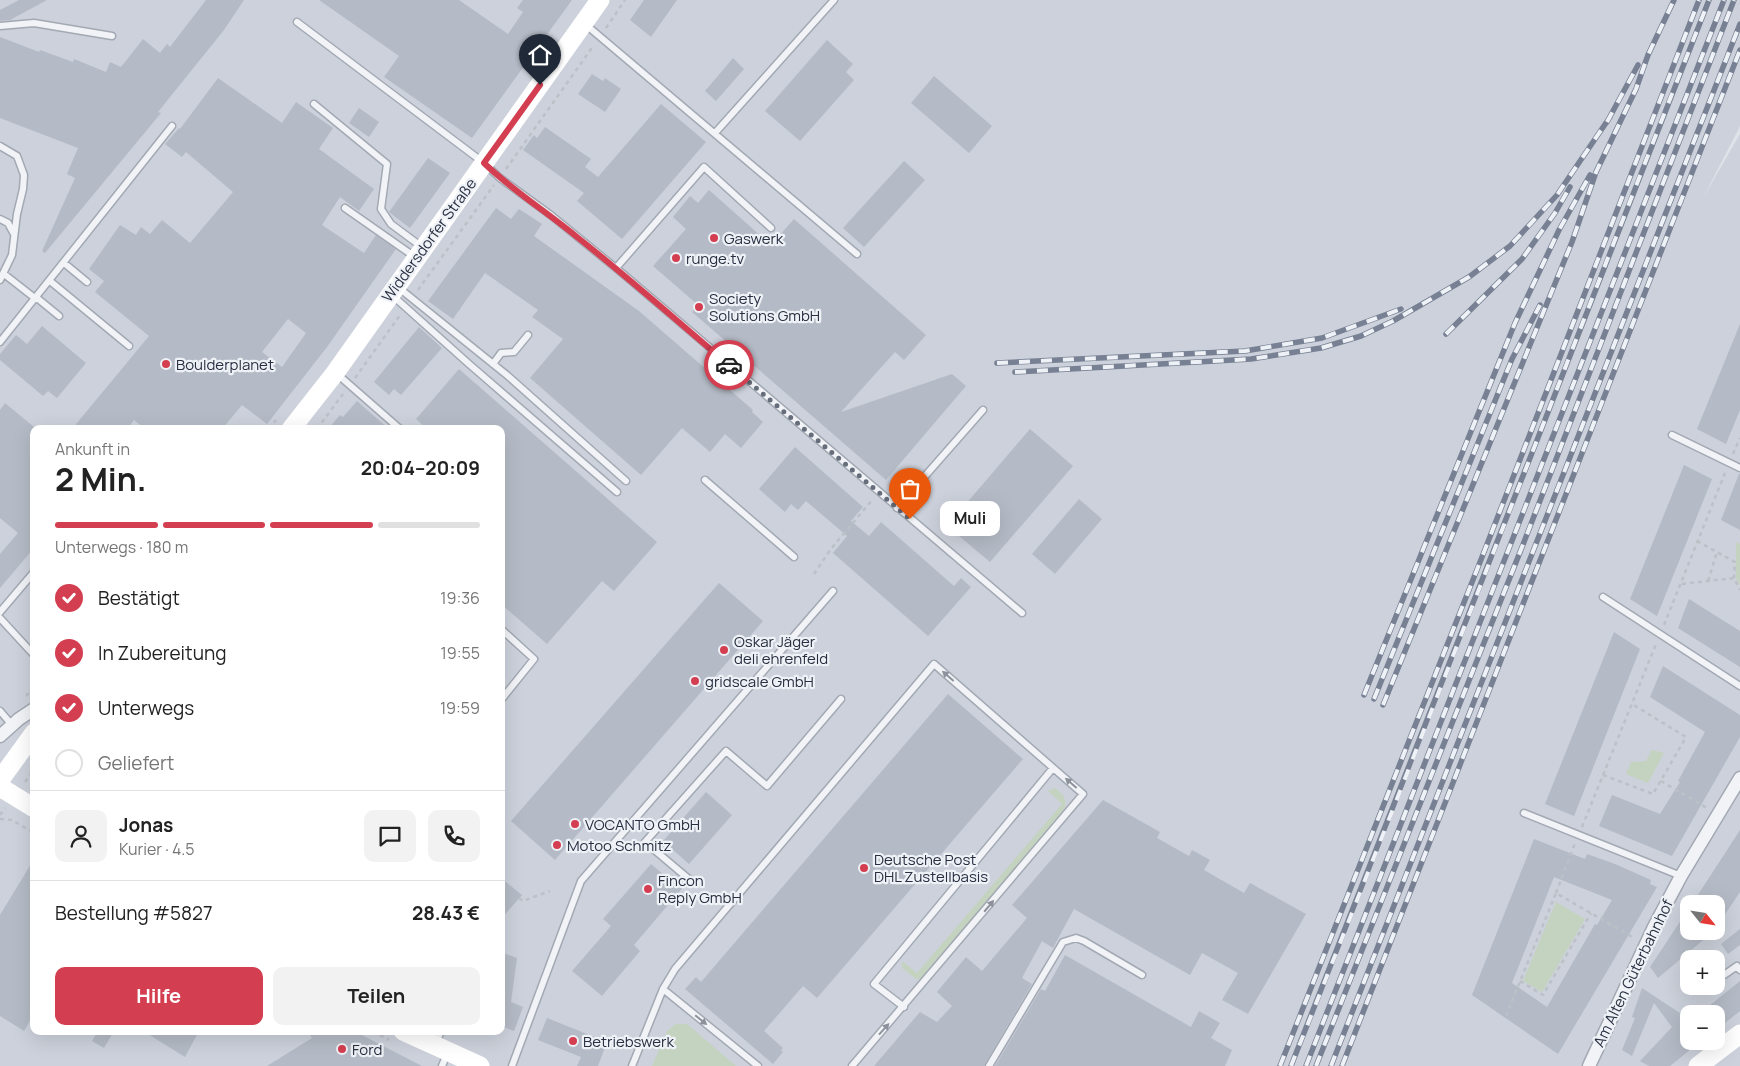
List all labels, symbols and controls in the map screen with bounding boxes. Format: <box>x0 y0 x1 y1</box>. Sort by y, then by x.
pin <box>519 34 561 85</box>
icon: home <box>526 41 554 69</box>
street label: Widdersdorfer Straße <box>377 174 481 306</box>
place label: Gaswerk <box>724 228 784 249</box>
marker: Gaswerk <box>708 232 720 244</box>
place label: runge.tv <box>686 248 744 269</box>
marker: runge.tv <box>670 252 682 264</box>
place label: Society Solutions GmbH <box>709 288 820 326</box>
marker: Society Solutions GmbH <box>693 301 705 313</box>
courier <box>704 340 754 390</box>
icon: car <box>715 351 743 379</box>
place label: Boulderplanet <box>176 354 274 375</box>
marker: Boulderplanet <box>160 358 172 370</box>
text: Ankunft in <box>55 438 130 460</box>
text: 20:04–20:09 <box>361 455 480 481</box>
text: 2 Min. <box>55 457 147 501</box>
pin <box>889 468 931 519</box>
icon: bag <box>896 475 924 503</box>
callout: Muli <box>940 502 1000 536</box>
text: Muli <box>954 507 986 529</box>
text: Unterwegs · 180 m <box>55 536 188 558</box>
icon: check <box>55 584 83 612</box>
text: Bestätigt <box>98 585 180 611</box>
text: 19:36 <box>440 587 480 609</box>
place label: Oskar Jäger deli ehrenfeld <box>734 631 828 669</box>
icon: check <box>55 639 83 667</box>
text: In Zubereitung <box>98 640 226 666</box>
text: 19:55 <box>441 642 480 664</box>
marker: Oskar Jäger deli ehrenfeld <box>718 644 730 656</box>
place label: gridscale GmbH <box>705 671 814 692</box>
one-way arrow <box>942 671 955 682</box>
marker: gridscale GmbH <box>689 675 701 687</box>
icon: check <box>55 694 83 722</box>
text: Unterwegs <box>98 695 194 721</box>
text: 19:59 <box>440 697 480 719</box>
text: Geliefert <box>98 750 174 776</box>
one-way arrow <box>1064 778 1077 789</box>
button: person <box>55 810 107 862</box>
button: chat <box>364 810 416 862</box>
button: phone <box>428 810 480 862</box>
text: Jonas <box>119 812 173 838</box>
place label: VOCANTO GmbH <box>585 814 700 835</box>
marker: VOCANTO GmbH <box>569 818 581 830</box>
place label: Motoo Schmitz <box>567 835 672 856</box>
text: Kurier · 4.5 <box>119 838 195 860</box>
marker: Motoo Schmitz <box>551 839 563 851</box>
place label: Deutsche Post DHL Zustellbasis <box>874 849 988 887</box>
marker: Deutsche Post DHL Zustellbasis <box>858 862 870 874</box>
place label: Fincon Reply GmbH <box>658 870 742 908</box>
marker: Fincon Reply GmbH <box>642 883 654 895</box>
street label: Am Alten Güterbahnhof <box>1588 895 1678 1050</box>
north arrow <box>1680 895 1725 940</box>
map controls <box>1680 895 1725 1050</box>
one-way arrow <box>984 899 995 912</box>
text: Bestellung #5827 <box>55 900 212 926</box>
text: 28.43 € <box>412 900 480 926</box>
button: + <box>1680 950 1725 995</box>
button: Hilfe <box>55 967 263 1025</box>
button: Teilen <box>273 967 480 1025</box>
button: − <box>1680 1005 1725 1050</box>
one-way arrow <box>694 1014 707 1025</box>
one-way arrow <box>878 1024 890 1036</box>
place label: Betriebswerk <box>583 1031 674 1052</box>
marker: Betriebswerk <box>567 1035 579 1047</box>
place label: Ford <box>352 1039 382 1060</box>
marker: Ford <box>336 1043 348 1055</box>

